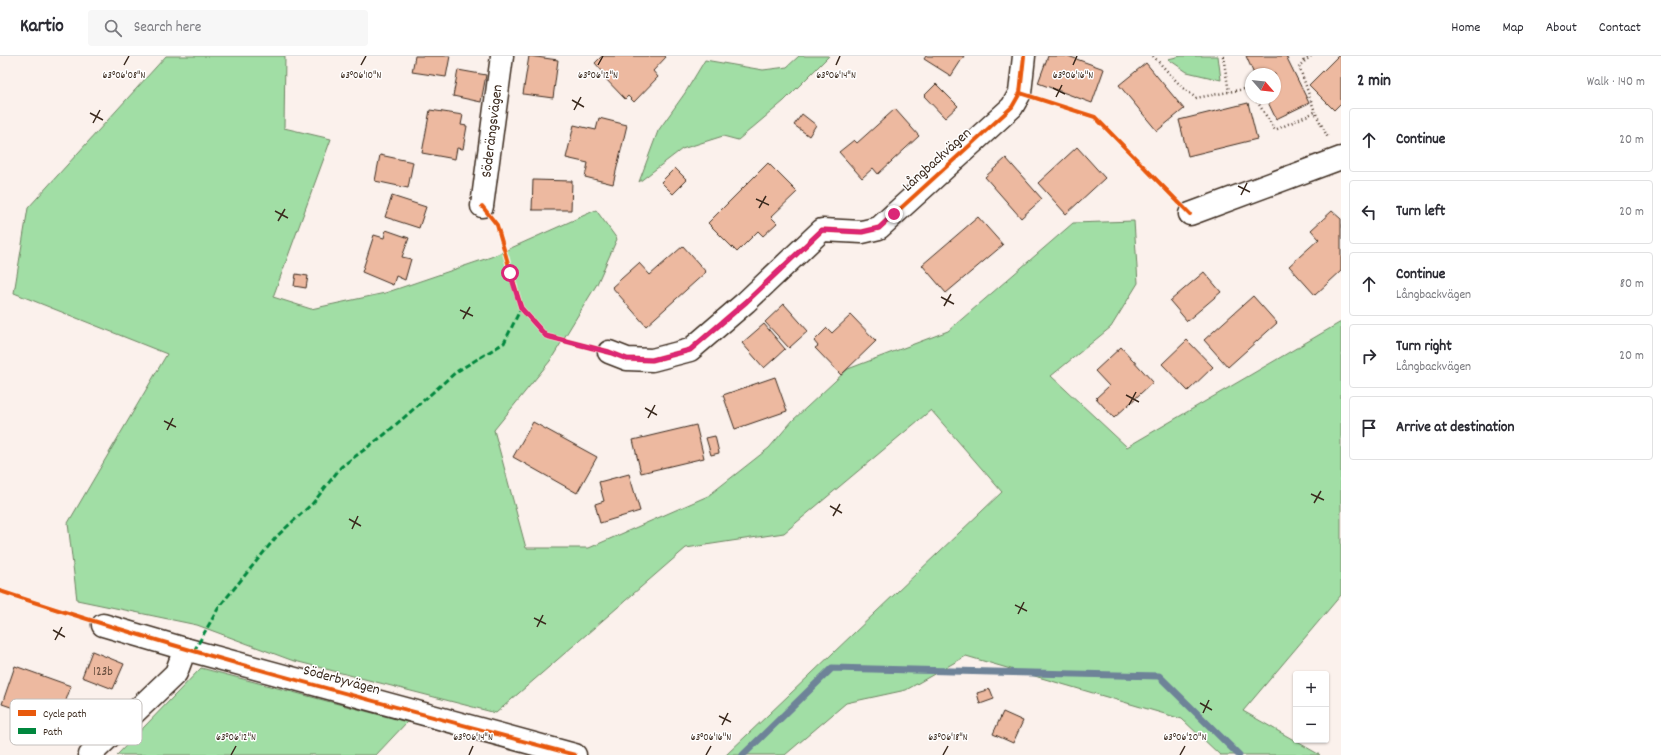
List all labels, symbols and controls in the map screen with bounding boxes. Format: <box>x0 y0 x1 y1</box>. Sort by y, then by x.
search box <box>88 10 368 46</box>
text: Kartio <box>20 14 64 41</box>
icon: search <box>102 17 124 39</box>
text: Search here <box>134 17 201 39</box>
text: Home <box>1451 18 1480 38</box>
text: Map <box>1502 18 1524 38</box>
text: About <box>1546 18 1577 38</box>
text: Contact <box>1599 18 1641 38</box>
north arrow <box>1245 68 1281 104</box>
text: 63°06'08"N <box>103 69 145 83</box>
text: 63°06'10"N <box>340 69 382 83</box>
text: 63°06'12"N <box>578 69 618 83</box>
text: 63°06'14"N <box>816 69 856 83</box>
text: 63°06'16"N <box>1053 69 1093 83</box>
text: 2 min <box>1357 70 1391 94</box>
text: Walk · 140 m <box>1587 73 1645 92</box>
street label: Söderängsvägen <box>476 83 510 179</box>
street label: Långbackvägen <box>898 123 977 198</box>
icon: ahead <box>1358 129 1380 151</box>
text: Continue <box>1396 129 1445 151</box>
text: 20 m <box>1619 131 1644 150</box>
icon: left <box>1358 201 1380 223</box>
text: Turn left <box>1396 201 1445 223</box>
text: 20 m <box>1619 203 1644 222</box>
route end <box>885 205 903 223</box>
route start <box>501 264 519 282</box>
text: Continue <box>1396 264 1445 286</box>
icon: ahead <box>1358 273 1380 295</box>
text: 80 m <box>1620 275 1644 294</box>
text: Långbackvägen <box>1396 286 1471 305</box>
text: Turn right <box>1396 336 1452 358</box>
icon: right <box>1358 345 1380 367</box>
text: 20 m <box>1619 347 1644 366</box>
text: Långbackvägen <box>1396 358 1471 377</box>
icon: arrive <box>1358 417 1380 439</box>
text: Arrive at destination <box>1396 417 1514 439</box>
street label: Söderbyvägen <box>301 660 383 702</box>
house number: 123b <box>93 663 113 682</box>
map controls <box>1293 671 1329 743</box>
button: + <box>1293 671 1329 707</box>
legend <box>10 699 142 745</box>
text: Cycle path <box>43 707 87 723</box>
button: − <box>1293 707 1329 743</box>
text: Path <box>43 725 62 741</box>
text: 63°06'12"N <box>216 731 256 745</box>
text: 63°06'14"N <box>453 731 493 745</box>
text: 63°06'16"N <box>691 731 731 745</box>
text: 63°06'18"N <box>928 731 968 745</box>
text: 63°06'20"N <box>1163 731 1207 745</box>

